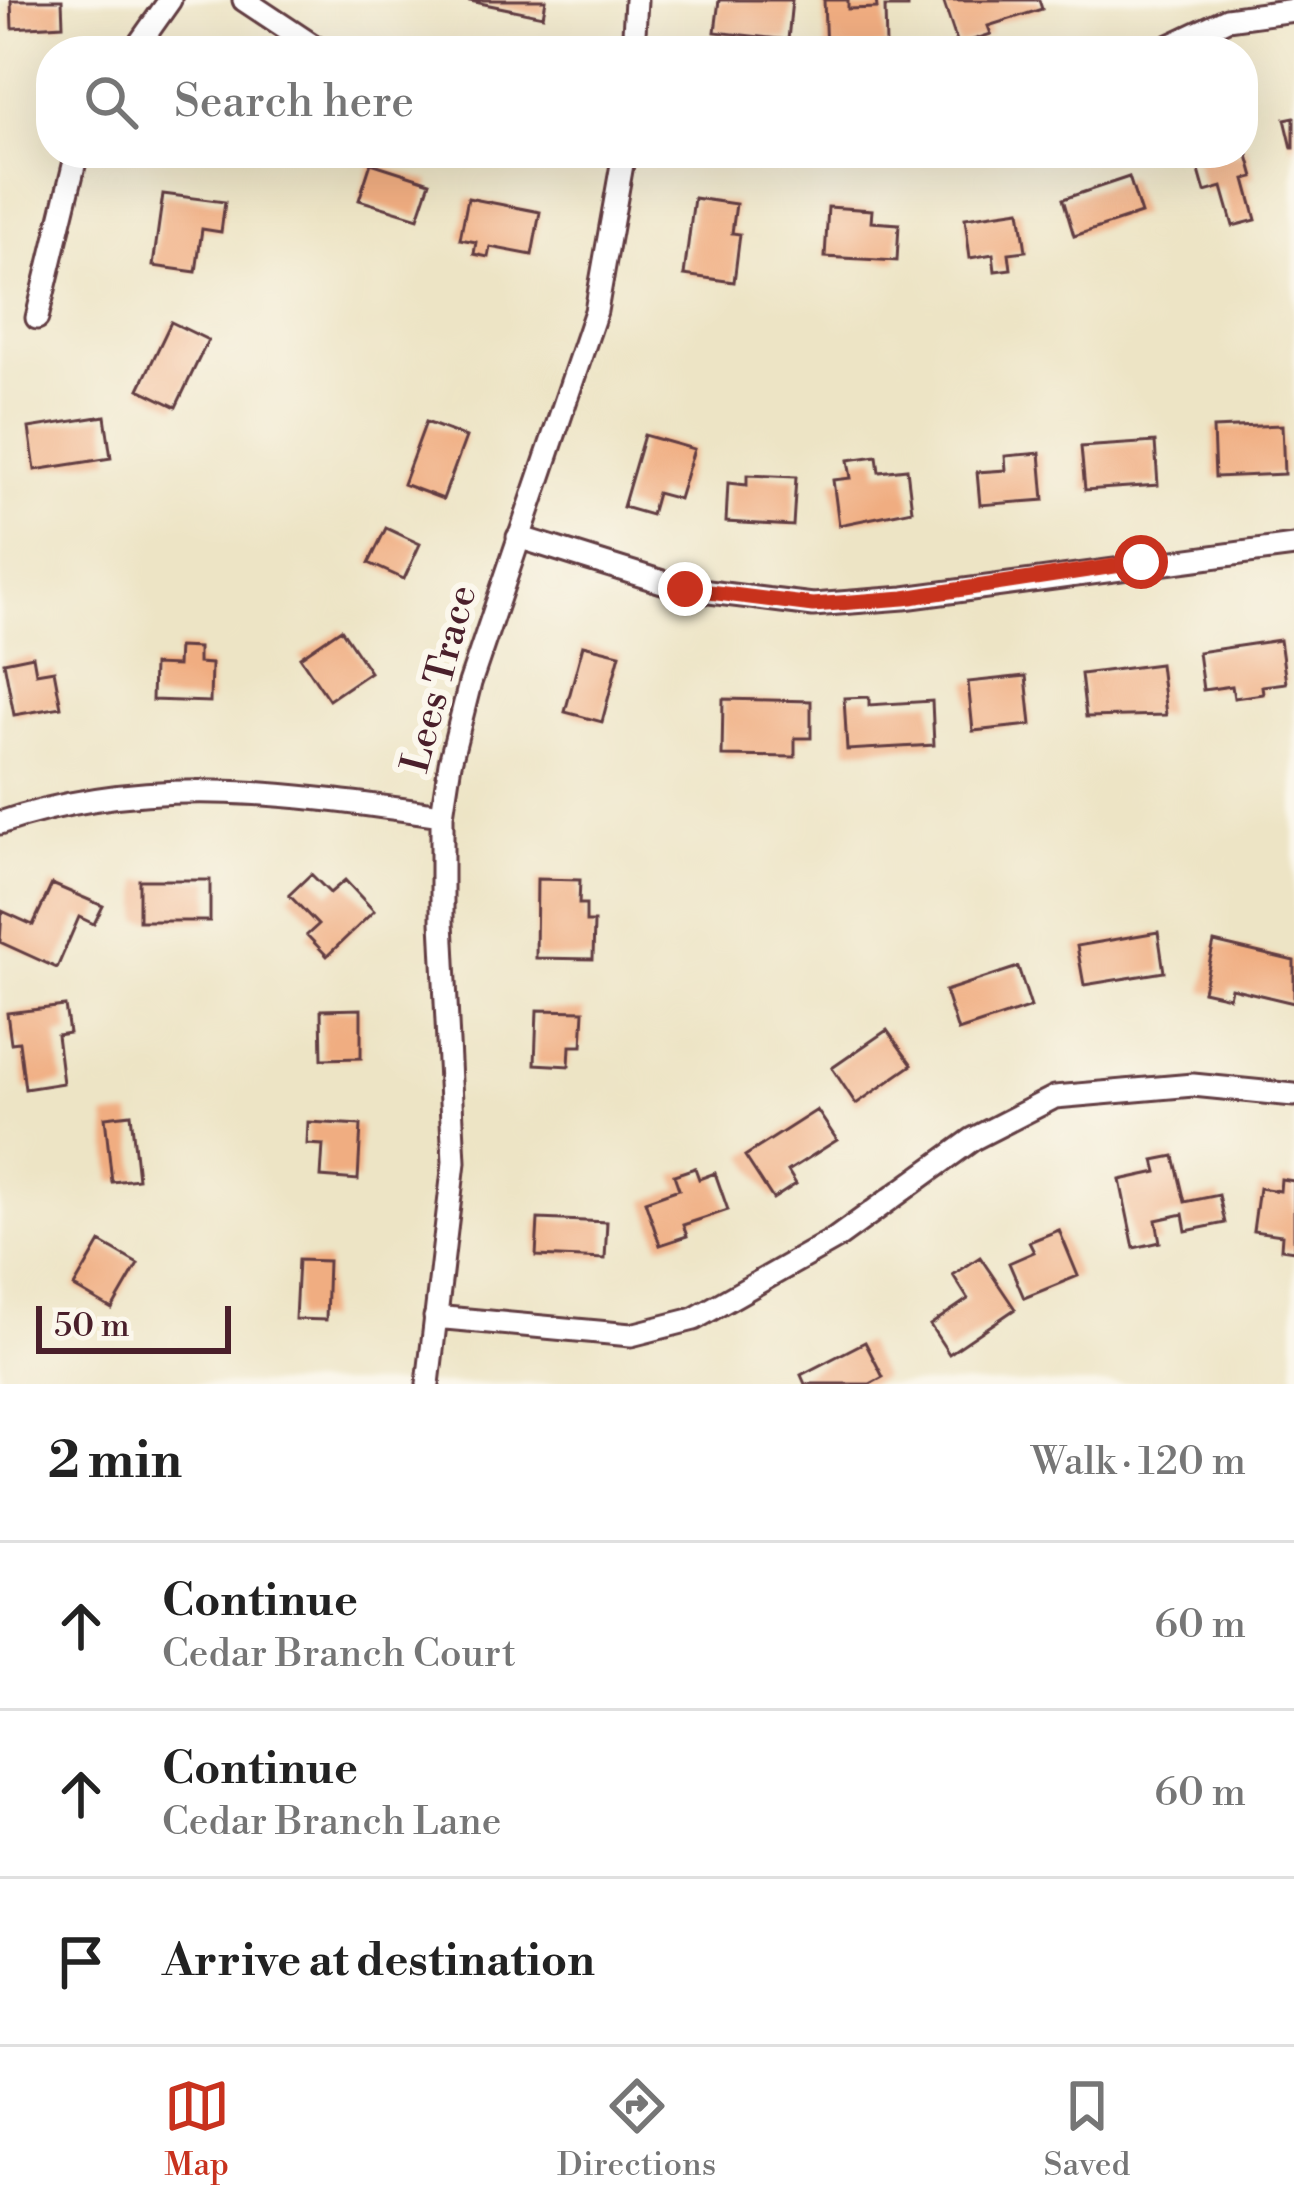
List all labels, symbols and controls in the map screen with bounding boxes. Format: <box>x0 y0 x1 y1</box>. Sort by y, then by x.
search box <box>36 36 1258 168</box>
icon: search <box>78 69 144 135</box>
text: Search here <box>174 74 414 131</box>
route start <box>1114 535 1168 589</box>
route end <box>658 562 712 616</box>
street label: Lees Trace <box>391 580 489 778</box>
scale bar <box>36 1300 231 1353</box>
text: 50 m <box>54 1306 130 1347</box>
text: 2 min <box>48 1430 182 1494</box>
text: Walk · 120 m <box>1031 1438 1246 1487</box>
text: Continue <box>162 1573 358 1630</box>
icon: ahead <box>48 1593 114 1659</box>
text: 60 m <box>1154 1601 1246 1650</box>
text: Cedar Branch Court <box>162 1630 516 1679</box>
text: Continue <box>162 1741 358 1798</box>
icon: ahead <box>48 1761 114 1827</box>
text: 60 m <box>1154 1769 1246 1818</box>
text: Cedar Branch Lane <box>162 1798 502 1847</box>
icon: arrive <box>48 1929 114 1995</box>
text: Arrive at destination <box>162 1933 595 1990</box>
tab: Map <box>164 2073 230 2186</box>
tab: Directions <box>557 2073 716 2186</box>
tab: Saved <box>1044 2073 1130 2186</box>

